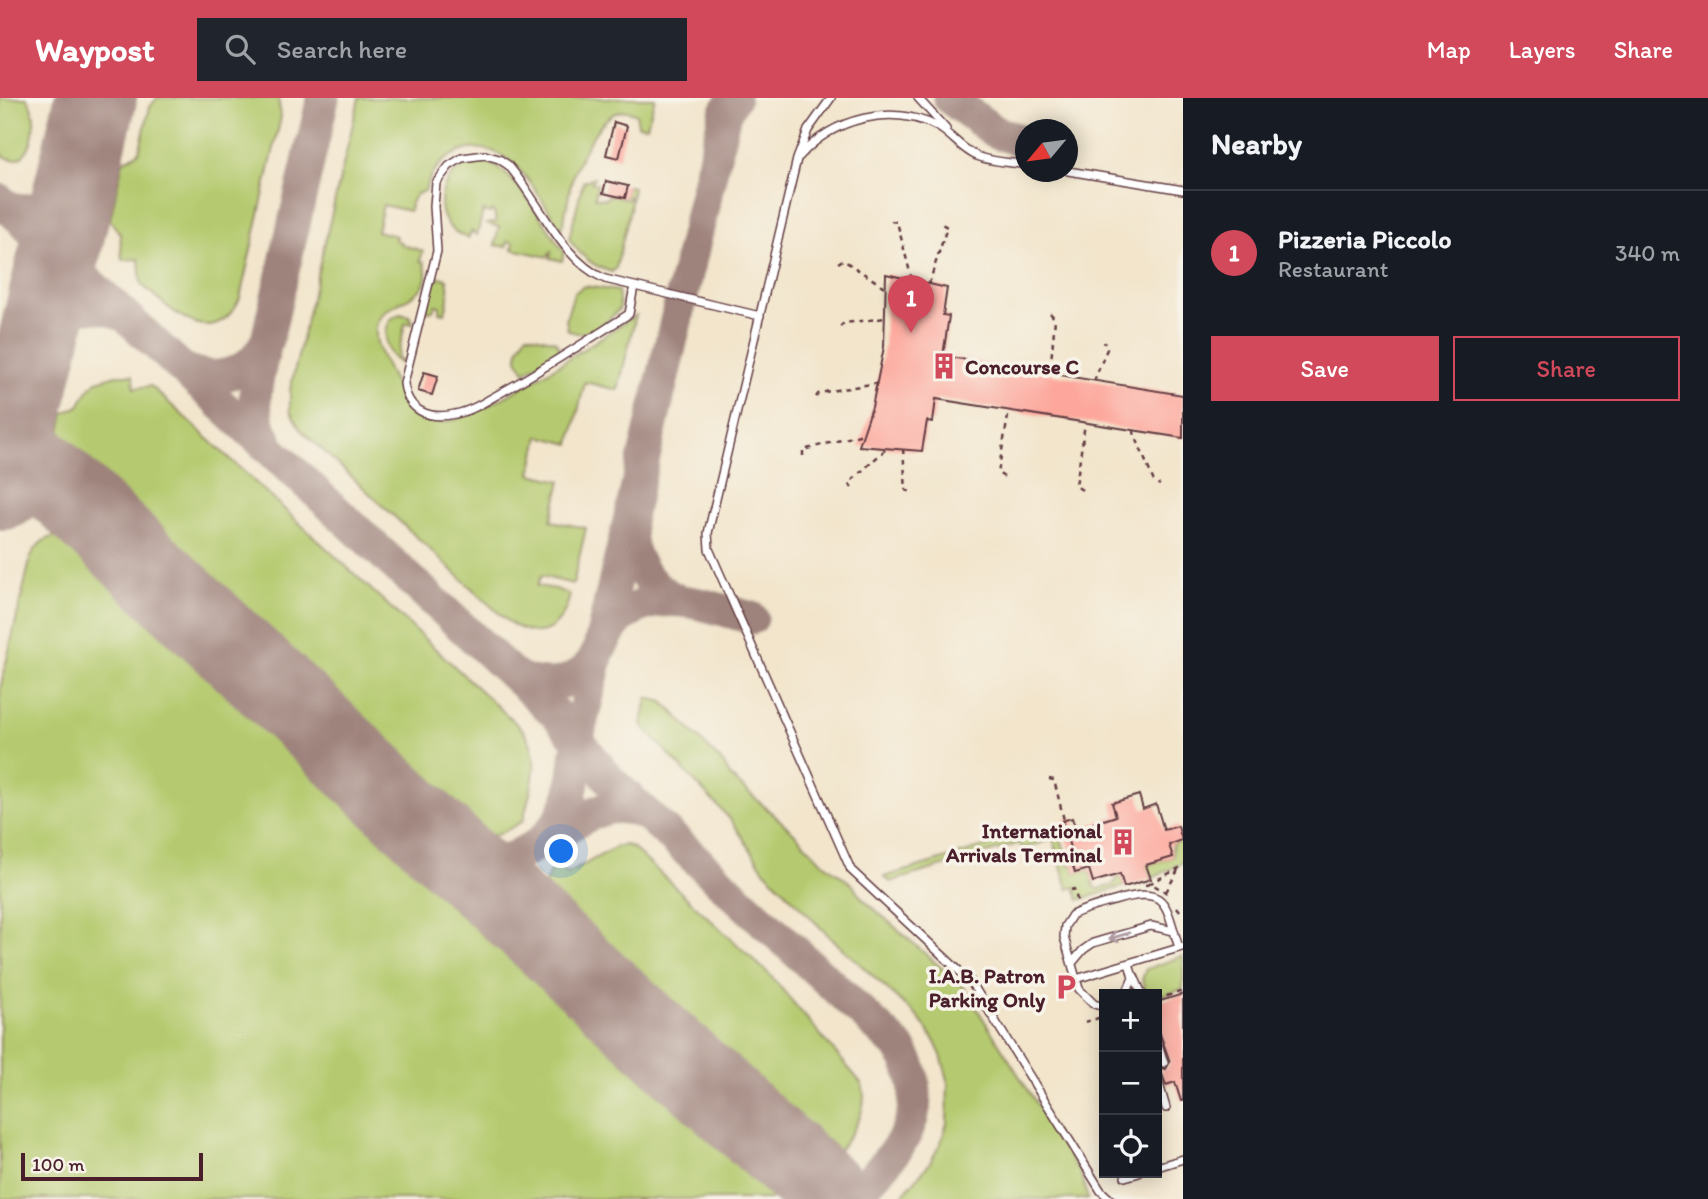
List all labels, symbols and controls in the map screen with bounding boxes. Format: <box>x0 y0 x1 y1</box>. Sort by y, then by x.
search box <box>197 18 687 81</box>
text: Waypost <box>35 30 155 69</box>
icon: search <box>221 30 259 68</box>
text: Search here <box>277 33 407 65</box>
text: Map <box>1427 35 1471 64</box>
text: Layers <box>1509 35 1576 64</box>
text: Share <box>1614 35 1673 64</box>
north arrow <box>1015 119 1078 182</box>
text: Nearby <box>1211 125 1302 162</box>
text: Pizzeria Piccolo <box>1278 223 1451 255</box>
text: 1 <box>1229 239 1239 267</box>
text: 340 m <box>1615 239 1680 267</box>
text: Restaurant <box>1278 255 1388 283</box>
pin: 1 <box>888 275 934 333</box>
button: Save <box>1211 336 1439 401</box>
button: Share <box>1453 336 1680 401</box>
building icon: Concourse C <box>929 351 959 381</box>
place label: Concourse C <box>965 354 1079 379</box>
place label: International Arrivals Terminal <box>945 818 1103 867</box>
building icon: International Arrivals Terminal <box>1108 827 1138 857</box>
your location <box>544 834 578 868</box>
one-way arrow <box>1108 930 1130 943</box>
place label: I.A.B. Patron Parking Only <box>929 963 1045 1013</box>
parking icon: I.A.B. Patron Parking Only <box>1051 972 1081 1002</box>
map controls <box>1099 989 1162 1178</box>
button: + <box>1099 989 1162 1052</box>
button: − <box>1099 1052 1162 1115</box>
button: locate <box>1099 1115 1162 1178</box>
scale bar <box>21 1150 203 1182</box>
text: 100 m <box>32 1153 84 1176</box>

